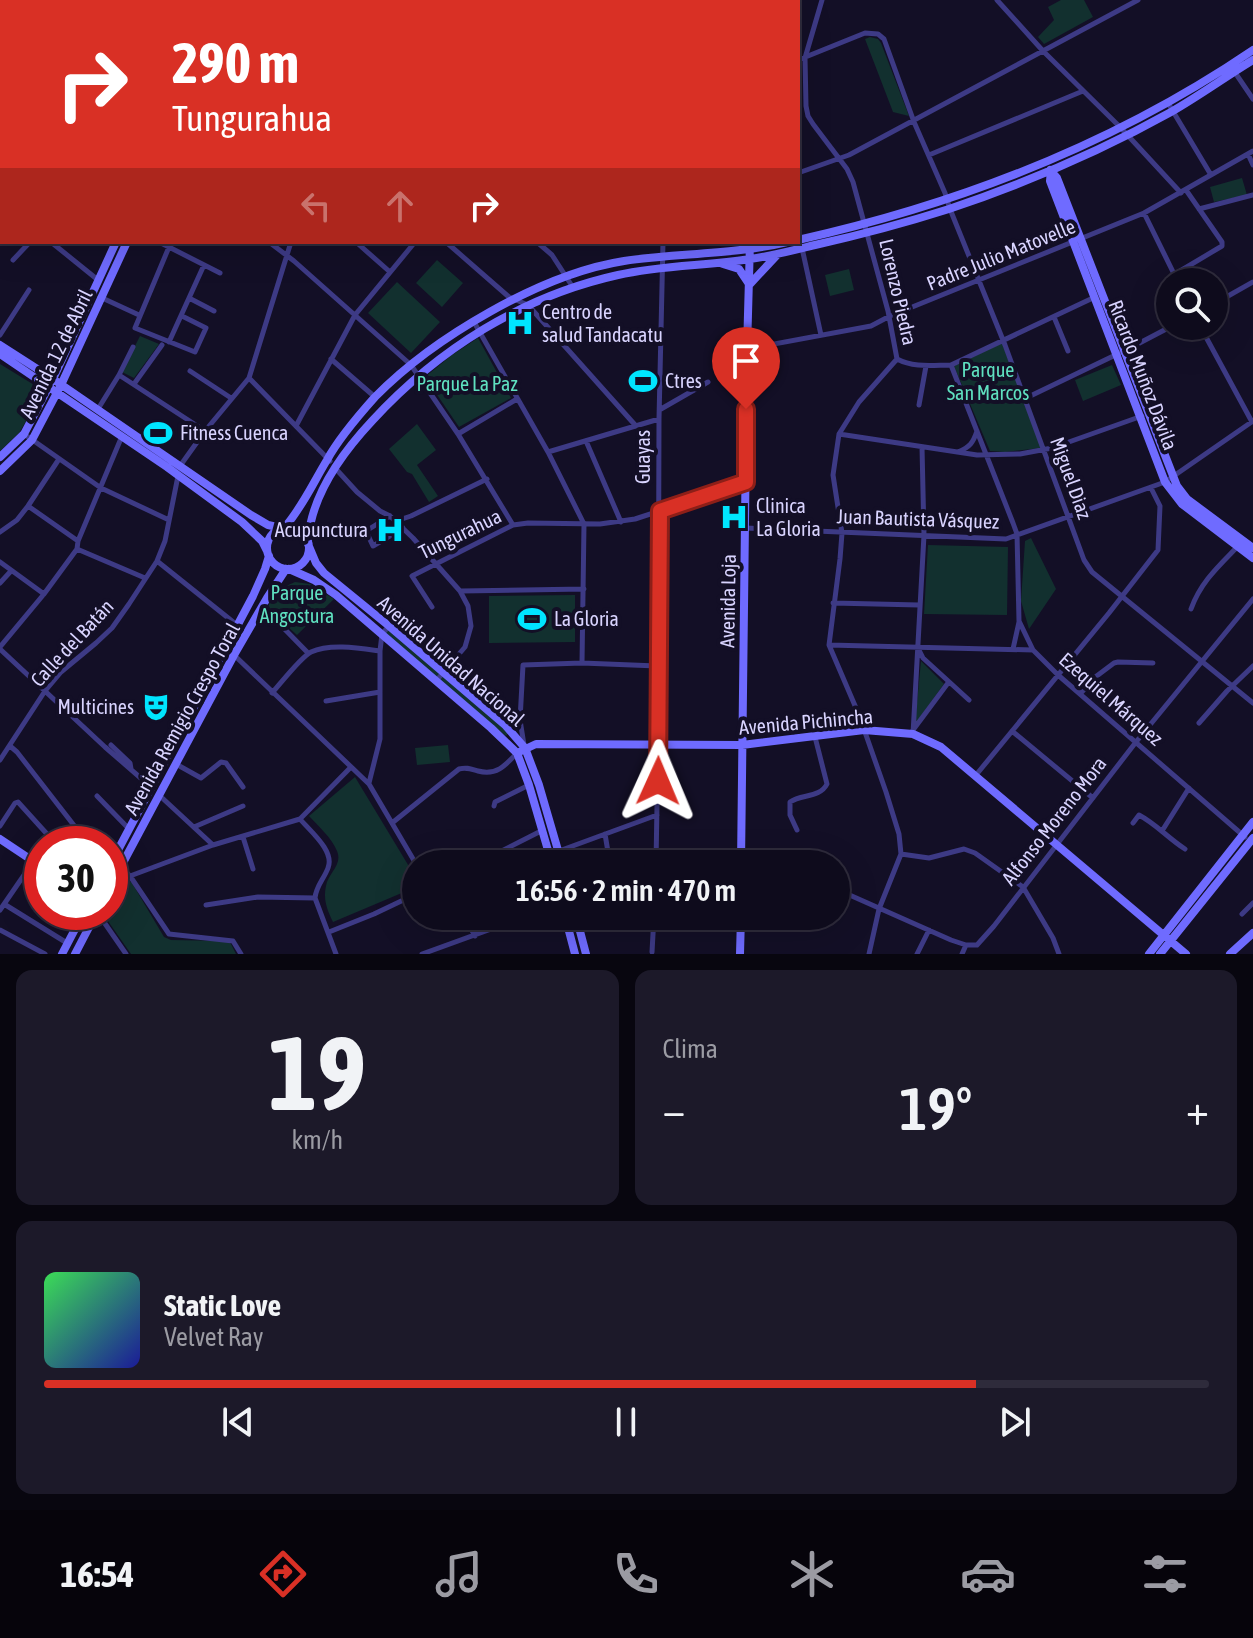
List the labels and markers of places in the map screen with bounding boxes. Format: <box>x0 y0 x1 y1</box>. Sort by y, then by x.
place label: Centro de salud Tandacatu <box>542 300 663 346</box>
hospital icon: Centro de salud Tandacatu <box>505 308 535 338</box>
pin <box>712 327 780 409</box>
sports icon: Ctres <box>628 366 658 396</box>
place label: Ctres <box>665 369 702 392</box>
sports icon: Fitness Cuenca <box>143 418 173 448</box>
place label: Fitness Cuenca <box>180 421 288 444</box>
place label: Clinica La Gloria <box>756 494 821 540</box>
hospital icon: Clinica La Gloria <box>719 502 749 532</box>
hospital icon: Acupunctura <box>375 515 405 545</box>
place label: Acupunctura <box>275 518 368 541</box>
sports icon: La Gloria <box>517 604 547 634</box>
place label: La Gloria <box>554 607 619 630</box>
theatre icon: Multicines <box>141 692 171 722</box>
place label: Multicines <box>57 695 134 718</box>

